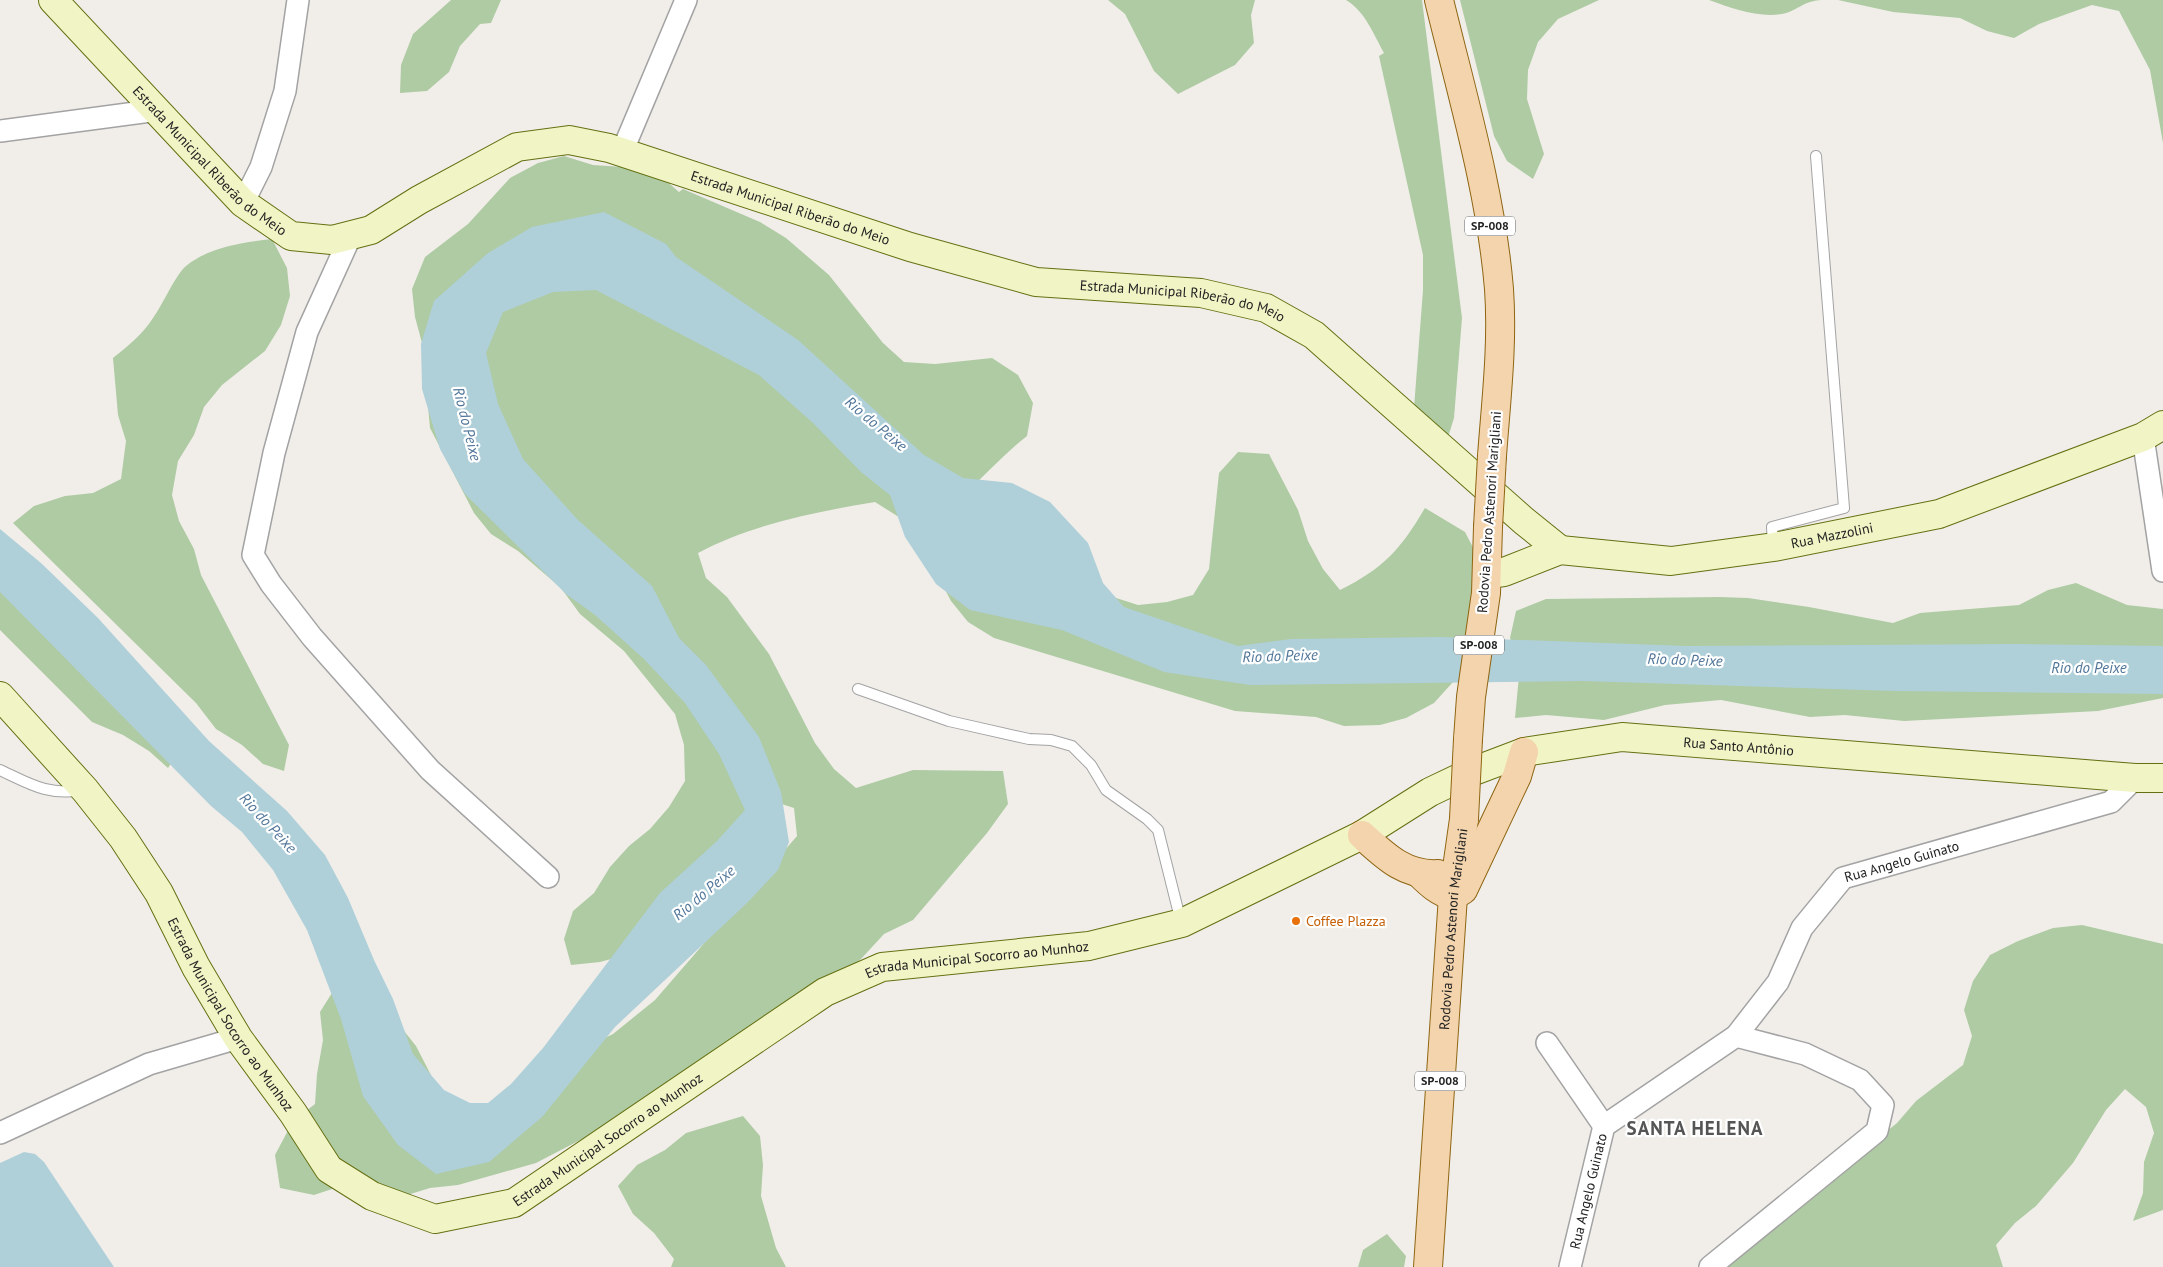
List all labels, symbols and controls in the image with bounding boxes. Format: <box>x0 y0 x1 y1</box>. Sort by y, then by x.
street label: Estrada Municipal Riberão do Meio <box>129 82 290 239</box>
street label: Estrada Municipal Riberão do Meio <box>688 167 892 249</box>
road number: SP-008 <box>1465 217 1515 236</box>
street label: Estrada Municipal Riberão do Meio <box>1079 276 1288 326</box>
water label: Rio do Peixe <box>449 385 486 463</box>
water label: Rio do Peixe <box>841 392 911 455</box>
street label: Rodovia Pedro Astenori Marigliani <box>1473 411 1505 613</box>
street label: Rua Mazzolini <box>1789 518 1875 552</box>
road number: SP-008 <box>1454 636 1504 654</box>
water label: Rio do Peixe <box>1242 645 1318 666</box>
water label: Rio do Peixe <box>1647 649 1723 670</box>
water label: Rio do Peixe <box>2051 658 2127 677</box>
street label: Rua Santo Antônio <box>1683 733 1795 760</box>
water label: Rio do Peixe <box>236 789 301 857</box>
street label: Rodovia Pedro Astenori Marigliani <box>1435 827 1472 1030</box>
street label: Rua Angelo Guinato <box>1842 837 1961 886</box>
water label: Rio do Peixe <box>669 861 739 924</box>
place label: Coffee Plazza <box>1306 912 1386 930</box>
street label: Estrada Municipal Socorro ao Munhoz <box>164 914 298 1115</box>
marker: Coffee Plazza <box>1290 915 1302 927</box>
street label: Estrada Municipal Socorro ao Munhoz <box>862 937 1090 982</box>
street label: Estrada Municipal Socorro ao Munhoz <box>509 1069 706 1210</box>
road number: SP-008 <box>1415 1072 1465 1090</box>
district label: SANTA HELENA <box>1627 1116 1763 1140</box>
street label: Rua Angelo Guinato <box>1566 1131 1611 1251</box>

